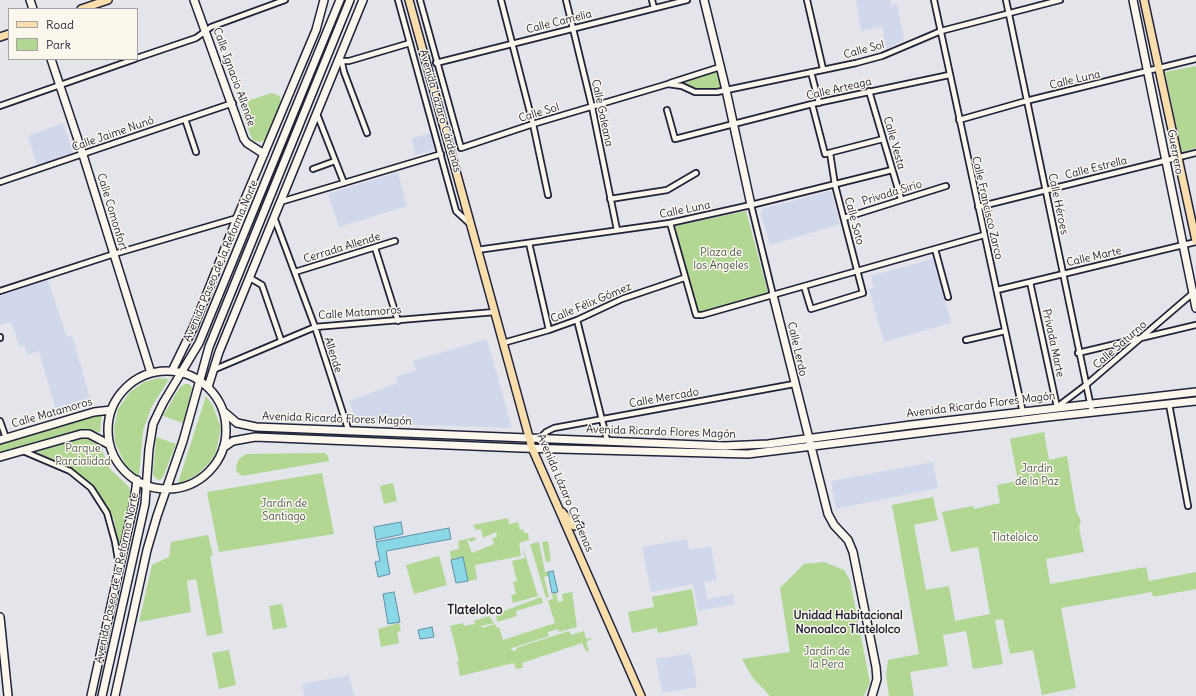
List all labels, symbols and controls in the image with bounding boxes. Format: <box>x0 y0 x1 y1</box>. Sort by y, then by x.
street label: Calle Camelia <box>525 7 593 37</box>
legend <box>8 8 138 60</box>
text: Road <box>46 17 74 32</box>
street label: Calle Ignacio Allende <box>210 26 258 128</box>
text: Park <box>46 37 71 52</box>
street label: Calle Sol <box>842 38 886 62</box>
street label: Avenida Lázaro Cárdenas <box>416 48 464 174</box>
street label: Calle Luna <box>1048 68 1102 92</box>
street label: Calle Arteaga <box>805 75 873 103</box>
street label: Calle Galeana <box>588 78 616 148</box>
street label: Calle Sol <box>517 101 561 125</box>
street label: Calle Jaime Nunó <box>70 114 156 154</box>
street label: Calle Vesta <box>880 115 908 171</box>
street label: Guerrero <box>1164 128 1186 176</box>
street label: Calle Estrella <box>1064 154 1128 182</box>
street label: Calle Francisco Zarco <box>969 155 1005 261</box>
street label: Calle Comonfort <box>94 172 130 252</box>
street label: Calle Héroes <box>1045 172 1071 236</box>
street label: Avenida Paseo de la Reforma Norte <box>181 178 261 344</box>
street label: Privada Sirio <box>860 178 924 208</box>
street label: Calle Soto <box>841 196 867 246</box>
street label: Calle Luna <box>658 199 712 221</box>
street label: Cerrada Allende <box>302 230 382 266</box>
street label: Calle Marte <box>1065 244 1123 270</box>
park label: Plaza de los Angeles <box>693 246 749 272</box>
street label: Calle Félix Gómez <box>549 280 633 326</box>
street label: Calle Matamoros <box>318 304 402 322</box>
street label: Privada Marte <box>1039 308 1067 378</box>
street label: Calle Saturno <box>1091 318 1149 372</box>
street label: Calle Lerdo <box>784 320 810 378</box>
street label: Allende <box>321 336 345 374</box>
street label: Calle Mercado <box>628 385 700 411</box>
street label: Avenida Ricardo Flores Magón <box>906 389 1056 421</box>
street label: Calle Matamoros <box>10 395 94 431</box>
street label: Avenida Ricardo Flores Magón <box>262 410 412 428</box>
street label: Avenida Ricardo Flores Magón <box>586 423 736 441</box>
street label: Avenida Lázaro Cárdenas <box>534 432 596 554</box>
park label: Parque Parcialidad <box>55 442 111 468</box>
park label: Jardín de la Paz <box>1015 462 1059 488</box>
street label: Avenida Paseo de la Reforma Norte <box>92 491 142 665</box>
park label: Jardin de Santiago <box>261 497 307 523</box>
park label: Tlatelolco <box>992 531 1038 545</box>
district label: Tlatelolco <box>447 602 503 618</box>
district label: Unidad Habitacional Nonoalco Tlatelolco <box>793 609 903 637</box>
park label: Jardín de la Pera <box>804 645 850 671</box>

